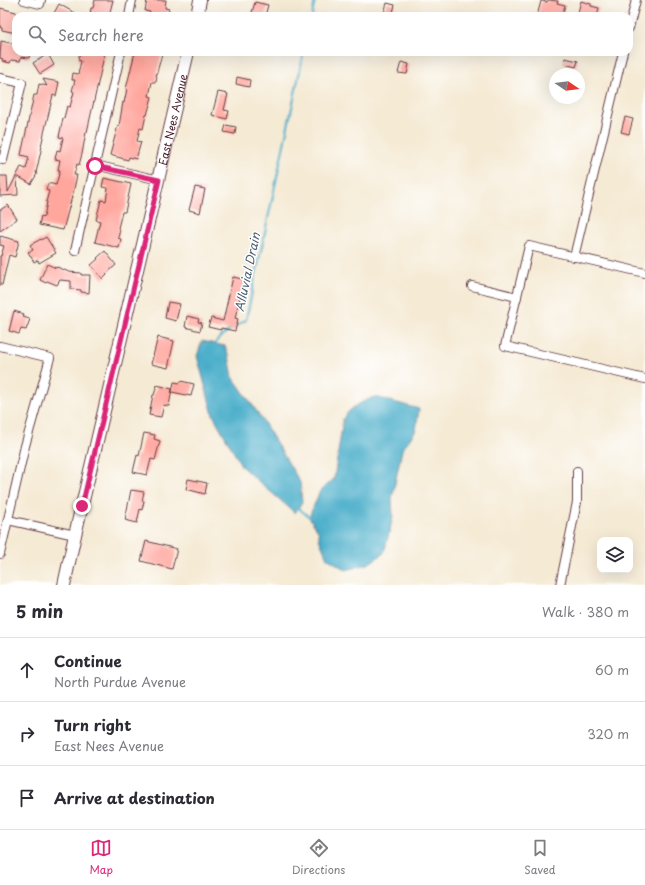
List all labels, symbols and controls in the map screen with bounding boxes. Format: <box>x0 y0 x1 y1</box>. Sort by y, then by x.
search box <box>12 12 633 56</box>
icon: search <box>26 23 48 45</box>
text: Search here <box>58 23 144 46</box>
north arrow <box>549 68 585 104</box>
street label: East Nees Avenue <box>153 72 191 167</box>
route start <box>86 157 104 175</box>
water label: Alluvial Drain <box>230 230 264 313</box>
route end <box>73 497 91 515</box>
map controls <box>597 537 633 573</box>
button: layers <box>597 537 633 573</box>
text: 5 min <box>16 598 63 624</box>
text: Walk · 380 m <box>542 602 629 621</box>
text: Continue <box>54 649 122 672</box>
icon: ahead <box>16 659 38 681</box>
text: 60 m <box>595 660 629 679</box>
text: North Purdue Avenue <box>54 672 186 691</box>
text: Turn right <box>54 713 131 736</box>
icon: right <box>16 723 38 745</box>
text: 320 m <box>587 724 629 743</box>
text: East Nees Avenue <box>54 736 164 755</box>
text: Arrive at destination <box>54 786 215 809</box>
icon: arrive <box>16 787 38 809</box>
tab: Map <box>89 837 113 878</box>
tab: Directions <box>292 837 345 878</box>
tab: Saved <box>524 837 556 878</box>

